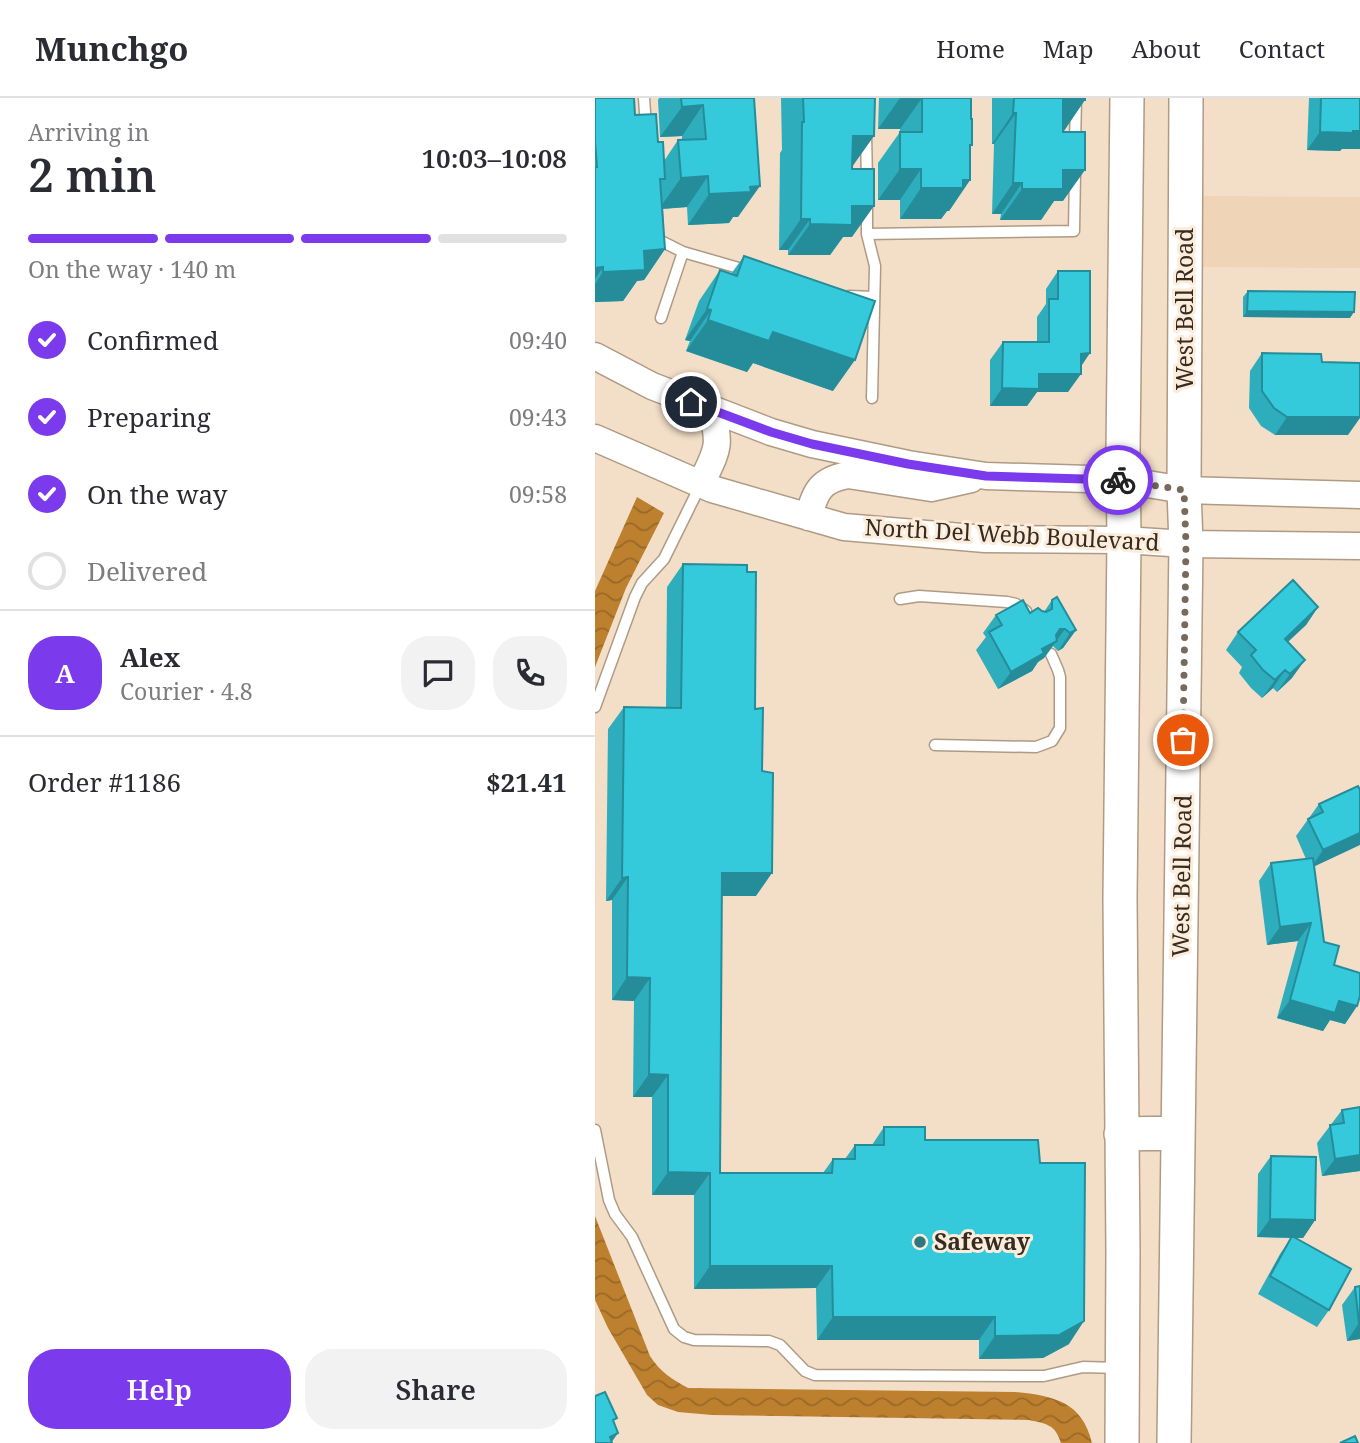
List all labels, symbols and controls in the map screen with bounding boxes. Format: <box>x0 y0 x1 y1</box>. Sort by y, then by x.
text: Munchgo <box>35 26 189 71</box>
text: Home <box>936 32 1005 65</box>
text: Map <box>1043 32 1094 65</box>
text: About <box>1132 32 1201 65</box>
text: Contact <box>1239 32 1325 65</box>
text: Arriving in <box>28 116 149 148</box>
text: 10:03–10:08 <box>421 140 567 176</box>
text: 2 min <box>28 143 156 205</box>
street label: West Bell Road <box>1168 228 1200 390</box>
text: On the way · 140 m <box>28 253 236 285</box>
icon: check <box>28 321 66 359</box>
text: Confirmed <box>87 322 219 358</box>
text: 09:40 <box>509 324 567 356</box>
pin <box>661 372 721 432</box>
icon: home <box>672 383 710 421</box>
icon: check <box>28 398 66 436</box>
text: Preparing <box>87 399 211 435</box>
text: 09:43 <box>509 401 567 433</box>
courier <box>1083 445 1153 515</box>
icon: bike <box>1099 461 1137 499</box>
icon: check <box>28 475 66 513</box>
text: On the way <box>87 476 227 512</box>
text: 09:58 <box>509 478 567 510</box>
street label: North Del Webb Boulevard <box>864 510 1160 558</box>
text: Delivered <box>87 553 207 589</box>
button: chat <box>401 636 475 710</box>
button: phone <box>493 636 567 710</box>
text: Alex <box>120 639 180 675</box>
text: A <box>55 655 75 691</box>
text: Courier · 4.8 <box>120 675 253 707</box>
pin <box>1153 710 1213 770</box>
icon: bag <box>1164 721 1202 759</box>
text: Order #1186 <box>28 764 181 800</box>
text: $21.41 <box>486 764 567 800</box>
street label: West Bell Road <box>1164 794 1198 957</box>
place label: Safeway <box>934 1225 1031 1257</box>
marker: Safeway <box>912 1234 928 1250</box>
button: Help <box>28 1349 291 1429</box>
button: Share <box>305 1349 567 1429</box>

